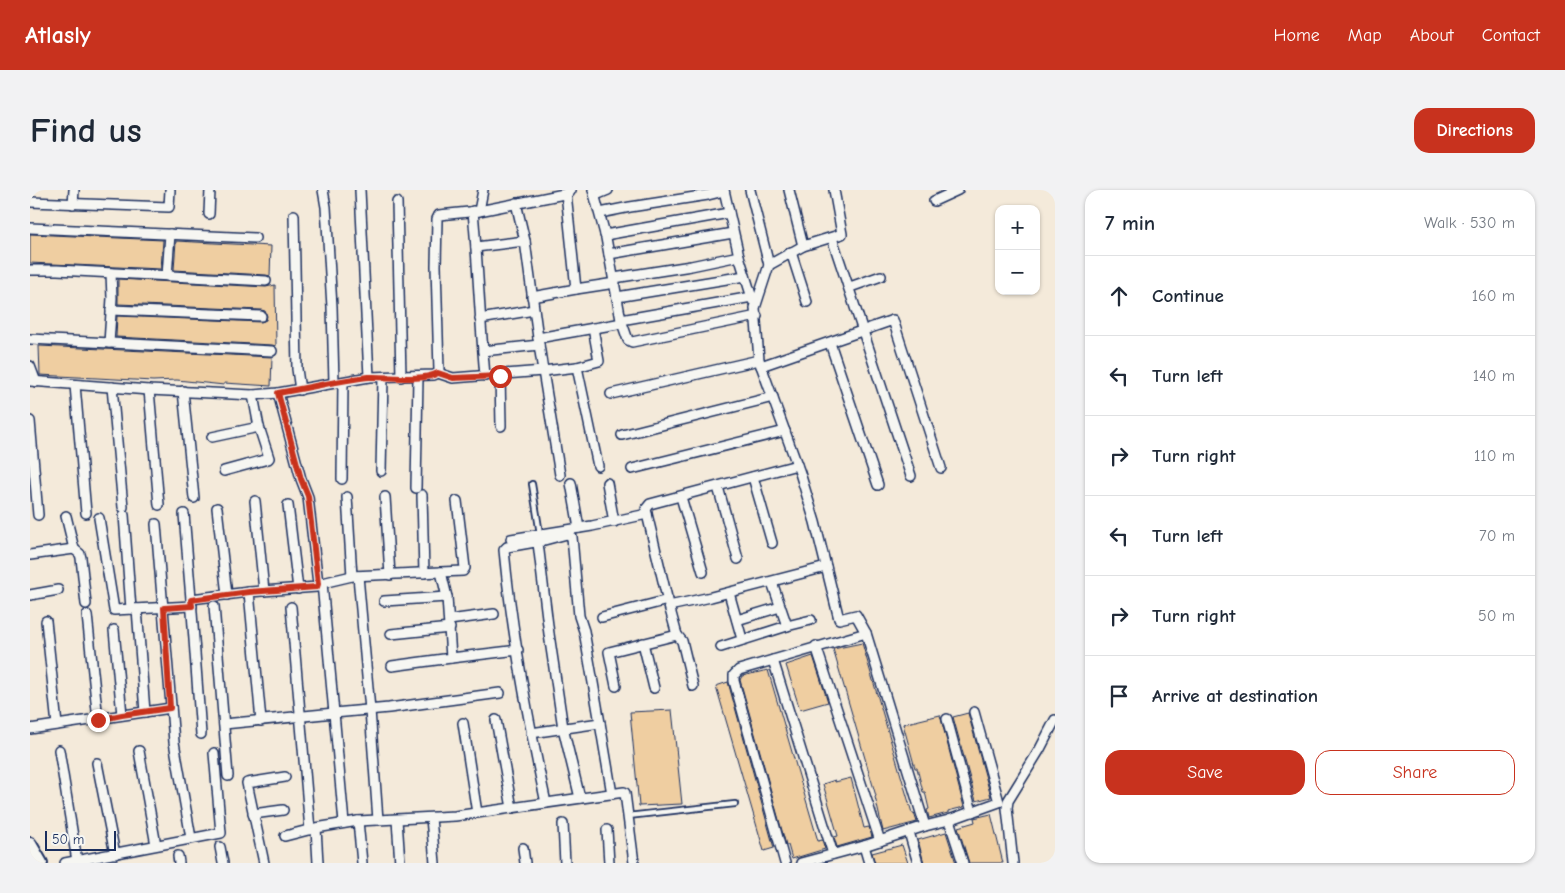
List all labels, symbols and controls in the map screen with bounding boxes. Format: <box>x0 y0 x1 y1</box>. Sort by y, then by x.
text: Atlasly <box>25 21 91 49</box>
text: Home <box>1273 25 1320 46</box>
text: Map <box>1348 25 1382 46</box>
text: About <box>1410 25 1454 46</box>
text: Contact <box>1482 25 1540 46</box>
button: Directions <box>1414 108 1535 153</box>
text: Find us <box>30 110 142 151</box>
map controls <box>995 205 1040 295</box>
button: + <box>995 205 1040 250</box>
text: 7 min <box>1105 211 1155 235</box>
text: Walk · 530 m <box>1424 214 1515 232</box>
button: − <box>995 250 1040 295</box>
icon: ahead <box>1105 282 1133 310</box>
text: Continue <box>1152 285 1224 307</box>
text: 160 m <box>1472 287 1515 305</box>
icon: left <box>1105 362 1133 390</box>
route start <box>489 365 512 388</box>
text: Turn left <box>1152 365 1223 387</box>
text: 140 m <box>1473 367 1515 385</box>
icon: right <box>1105 442 1133 470</box>
text: Turn right <box>1152 445 1236 467</box>
text: 110 m <box>1474 447 1515 465</box>
icon: left <box>1105 522 1133 550</box>
text: Turn left <box>1152 525 1223 547</box>
text: 70 m <box>1479 527 1515 545</box>
icon: right <box>1105 602 1133 630</box>
text: Turn right <box>1152 605 1236 627</box>
text: 50 m <box>1478 607 1515 625</box>
icon: arrive <box>1105 682 1133 710</box>
text: Arrive at destination <box>1152 685 1318 707</box>
route end <box>87 709 110 732</box>
button: Save <box>1105 750 1305 795</box>
button: Share <box>1315 750 1515 795</box>
scale bar <box>45 828 116 851</box>
text: 50 m <box>52 831 84 848</box>

